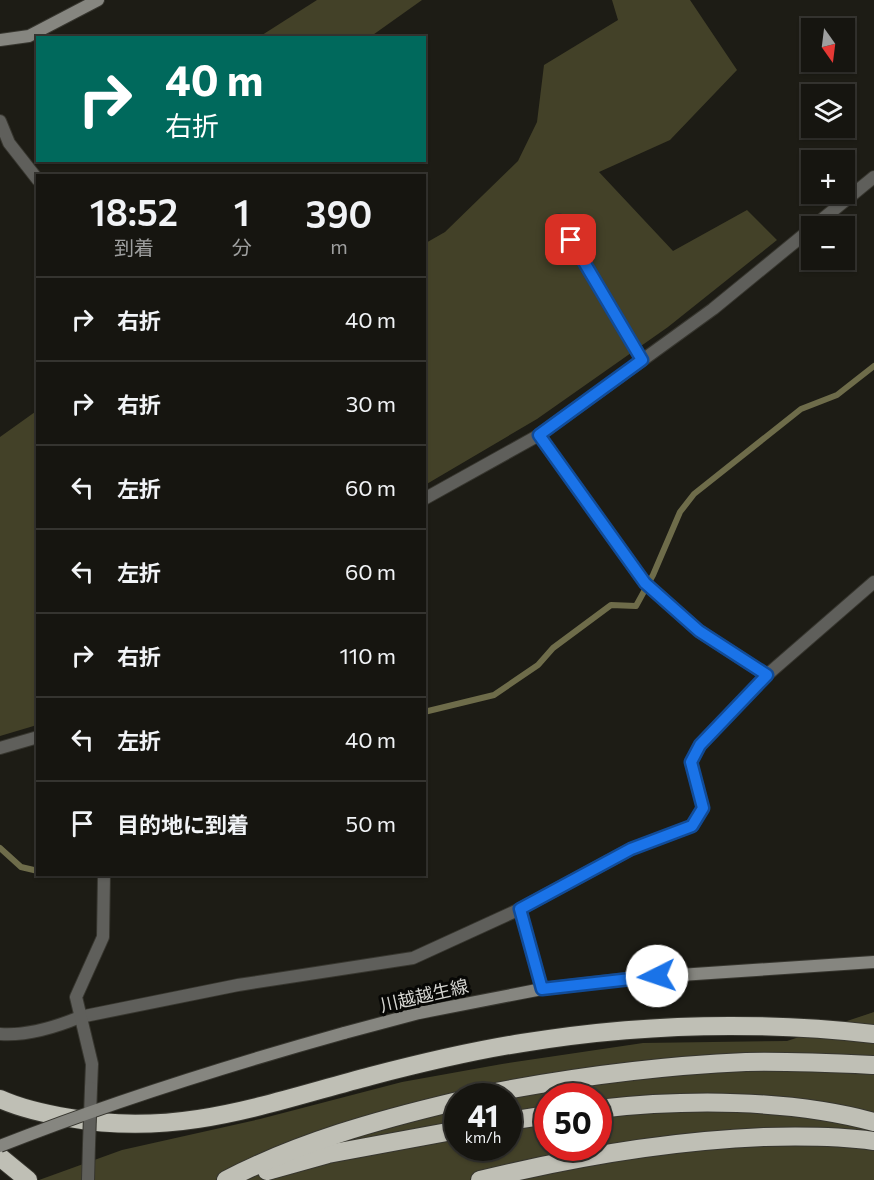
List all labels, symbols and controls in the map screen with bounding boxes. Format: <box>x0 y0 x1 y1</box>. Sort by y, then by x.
north arrow <box>801 18 855 72</box>
map controls <box>801 18 855 270</box>
text: 40 m <box>165 53 263 105</box>
icon: right <box>66 60 144 138</box>
button: layers <box>801 84 855 138</box>
text: 右折 <box>165 109 219 142</box>
button: + <box>801 150 855 204</box>
text: 18:52 <box>90 189 178 233</box>
text: 1 <box>234 189 250 233</box>
text: 390 <box>306 191 372 235</box>
pin <box>545 214 596 265</box>
button: − <box>801 216 855 270</box>
icon: arrive <box>554 223 587 256</box>
text: m <box>330 234 348 258</box>
text: 到着 <box>114 235 154 259</box>
text: 分 <box>232 235 252 259</box>
icon: right <box>66 303 99 336</box>
text: 40 m <box>345 306 396 333</box>
text: 右折 <box>117 307 161 334</box>
icon: right <box>66 387 99 420</box>
text: 30 m <box>346 390 396 417</box>
text: 右折 <box>117 391 161 418</box>
icon: left <box>66 471 99 504</box>
text: 60 m <box>345 474 396 501</box>
text: 左折 <box>117 475 161 502</box>
icon: left <box>66 555 99 588</box>
text: 60 m <box>345 558 396 585</box>
text: 左折 <box>117 559 161 586</box>
icon: right <box>66 639 99 672</box>
text: 110 m <box>339 642 396 669</box>
text: 右折 <box>117 643 161 670</box>
icon: left <box>66 723 99 756</box>
text: 40 m <box>345 726 396 753</box>
text: 左折 <box>117 727 161 754</box>
icon: arrive <box>66 807 99 840</box>
text: 50 m <box>346 810 396 837</box>
text: 目的地に到着 <box>117 811 249 838</box>
position arrow <box>625 944 689 1008</box>
street label: 川越越生線 <box>378 974 470 1016</box>
speed limit sign: 50 <box>534 1083 612 1161</box>
text: 41 <box>467 1096 499 1133</box>
text: km/h <box>465 1128 501 1146</box>

